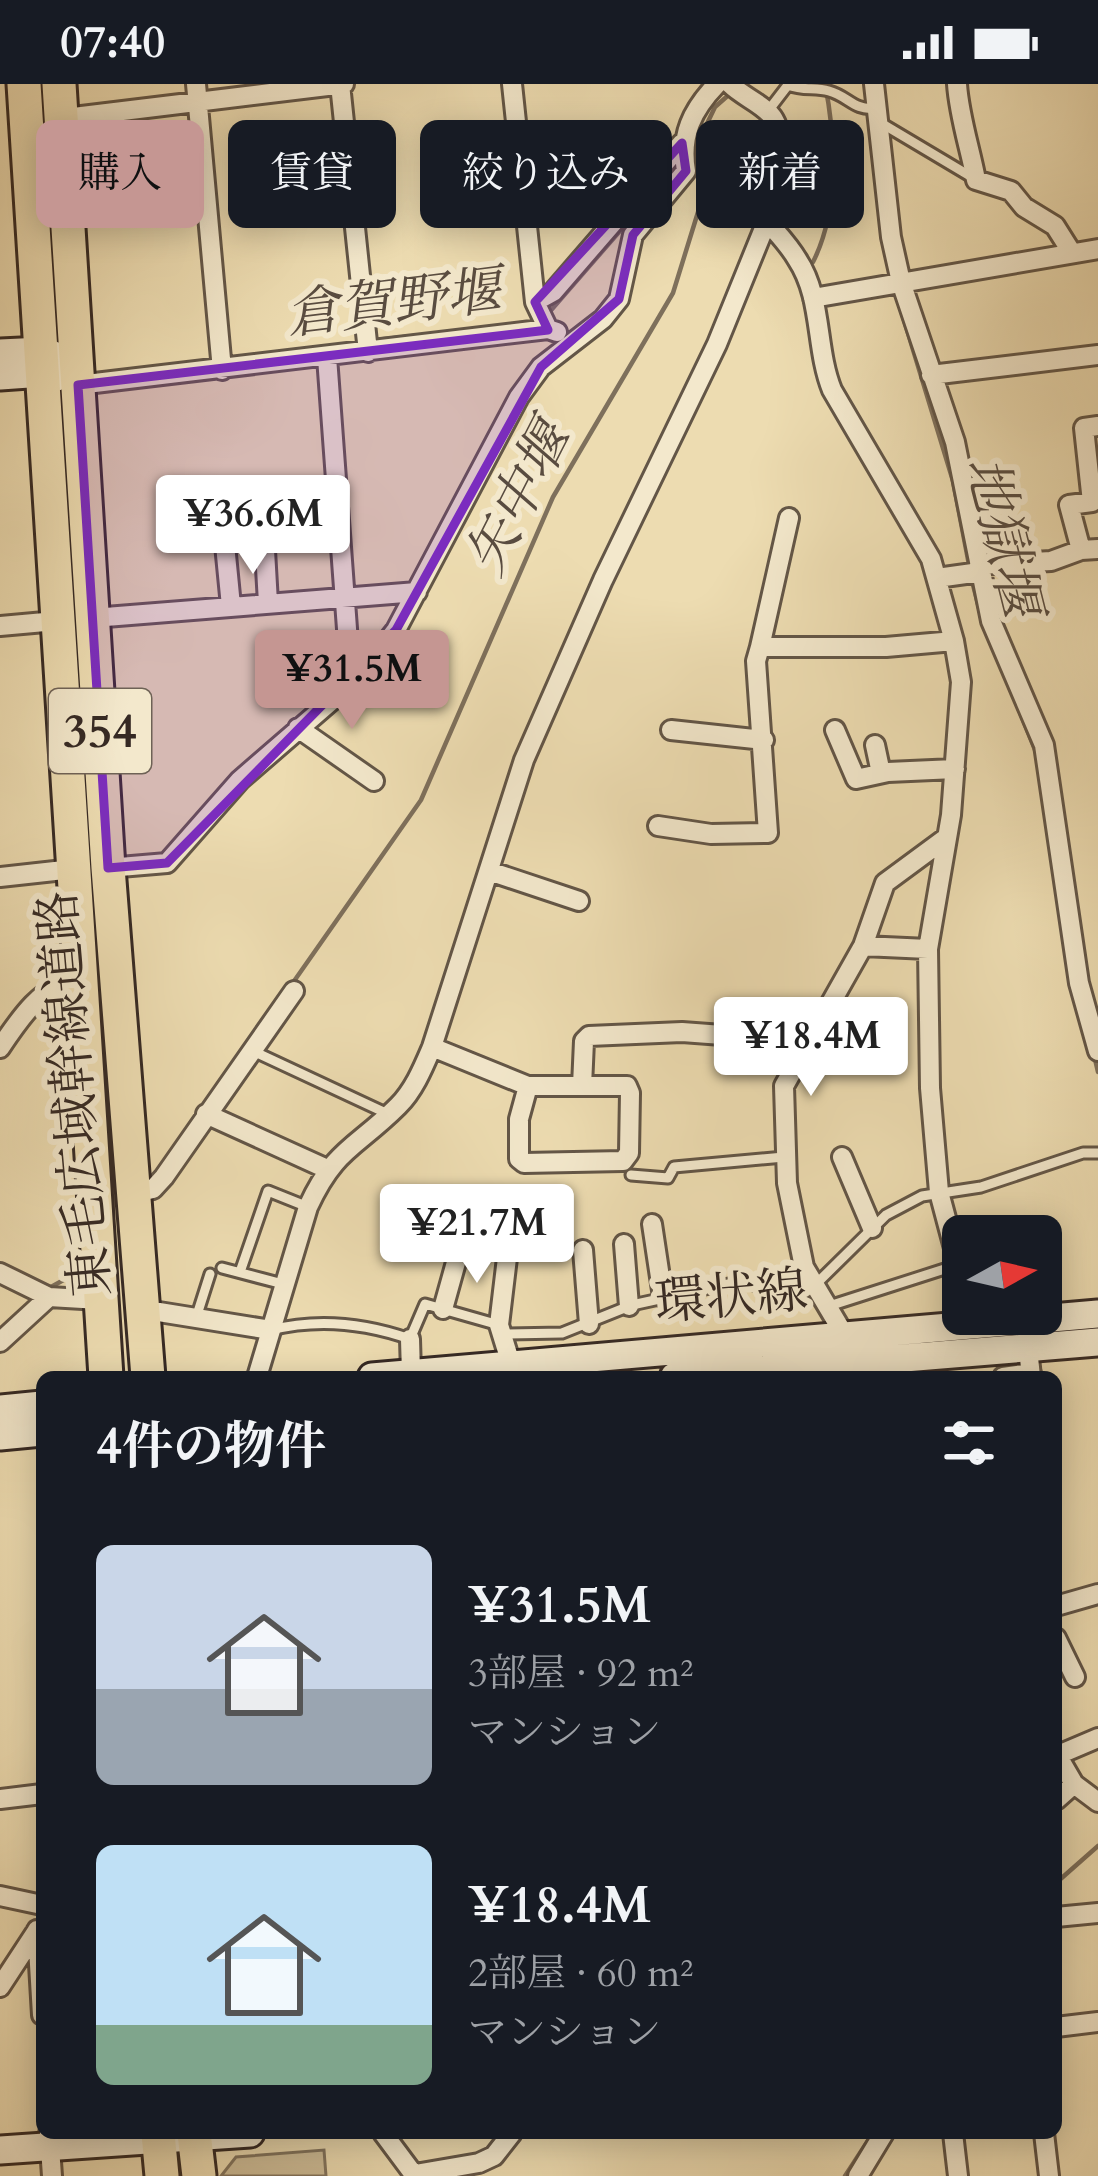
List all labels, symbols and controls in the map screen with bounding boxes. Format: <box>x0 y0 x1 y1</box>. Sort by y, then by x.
text: 07:40 <box>60 12 165 73</box>
chip: 購入 <box>36 120 204 228</box>
chip: 賃貸 <box>228 120 396 228</box>
chip: 絞り込み <box>420 120 672 228</box>
chip: 新着 <box>696 120 864 228</box>
water label: 倉賀野堰 <box>281 254 513 353</box>
water label: 矢中堰 <box>450 403 592 588</box>
water label: 地獄堰 <box>947 449 1059 631</box>
pin: ¥36.6M <box>155 475 351 577</box>
text: ¥36.6M <box>183 487 323 540</box>
pin: ¥31.5M <box>254 630 450 732</box>
text: ¥31.5M <box>282 642 422 695</box>
road number: 354 <box>49 689 151 773</box>
street label: 東毛広域幹線道路 <box>22 888 128 1300</box>
pin: ¥18.4M <box>713 997 909 1099</box>
text: ¥18.4M <box>741 1009 881 1062</box>
pin: ¥21.7M <box>379 1184 575 1286</box>
text: ¥21.7M <box>407 1196 547 1249</box>
north arrow <box>942 1215 1062 1335</box>
map controls <box>942 1215 1062 1335</box>
street label: 環状線 <box>652 1255 810 1339</box>
icon: filters <box>936 1410 1002 1476</box>
text: 4件の物件 <box>96 1412 326 1482</box>
text: ¥31.5M <box>468 1571 651 1641</box>
icon: home <box>192 1593 336 1737</box>
text: 3部屋 · 92 m² <box>468 1647 693 1700</box>
text: マンション <box>468 1706 661 1759</box>
text: ¥18.4M <box>468 1871 651 1941</box>
icon: home <box>192 1893 336 2037</box>
text: 2部屋 · 60 m² <box>468 1947 693 2000</box>
text: マンション <box>468 2006 661 2059</box>

